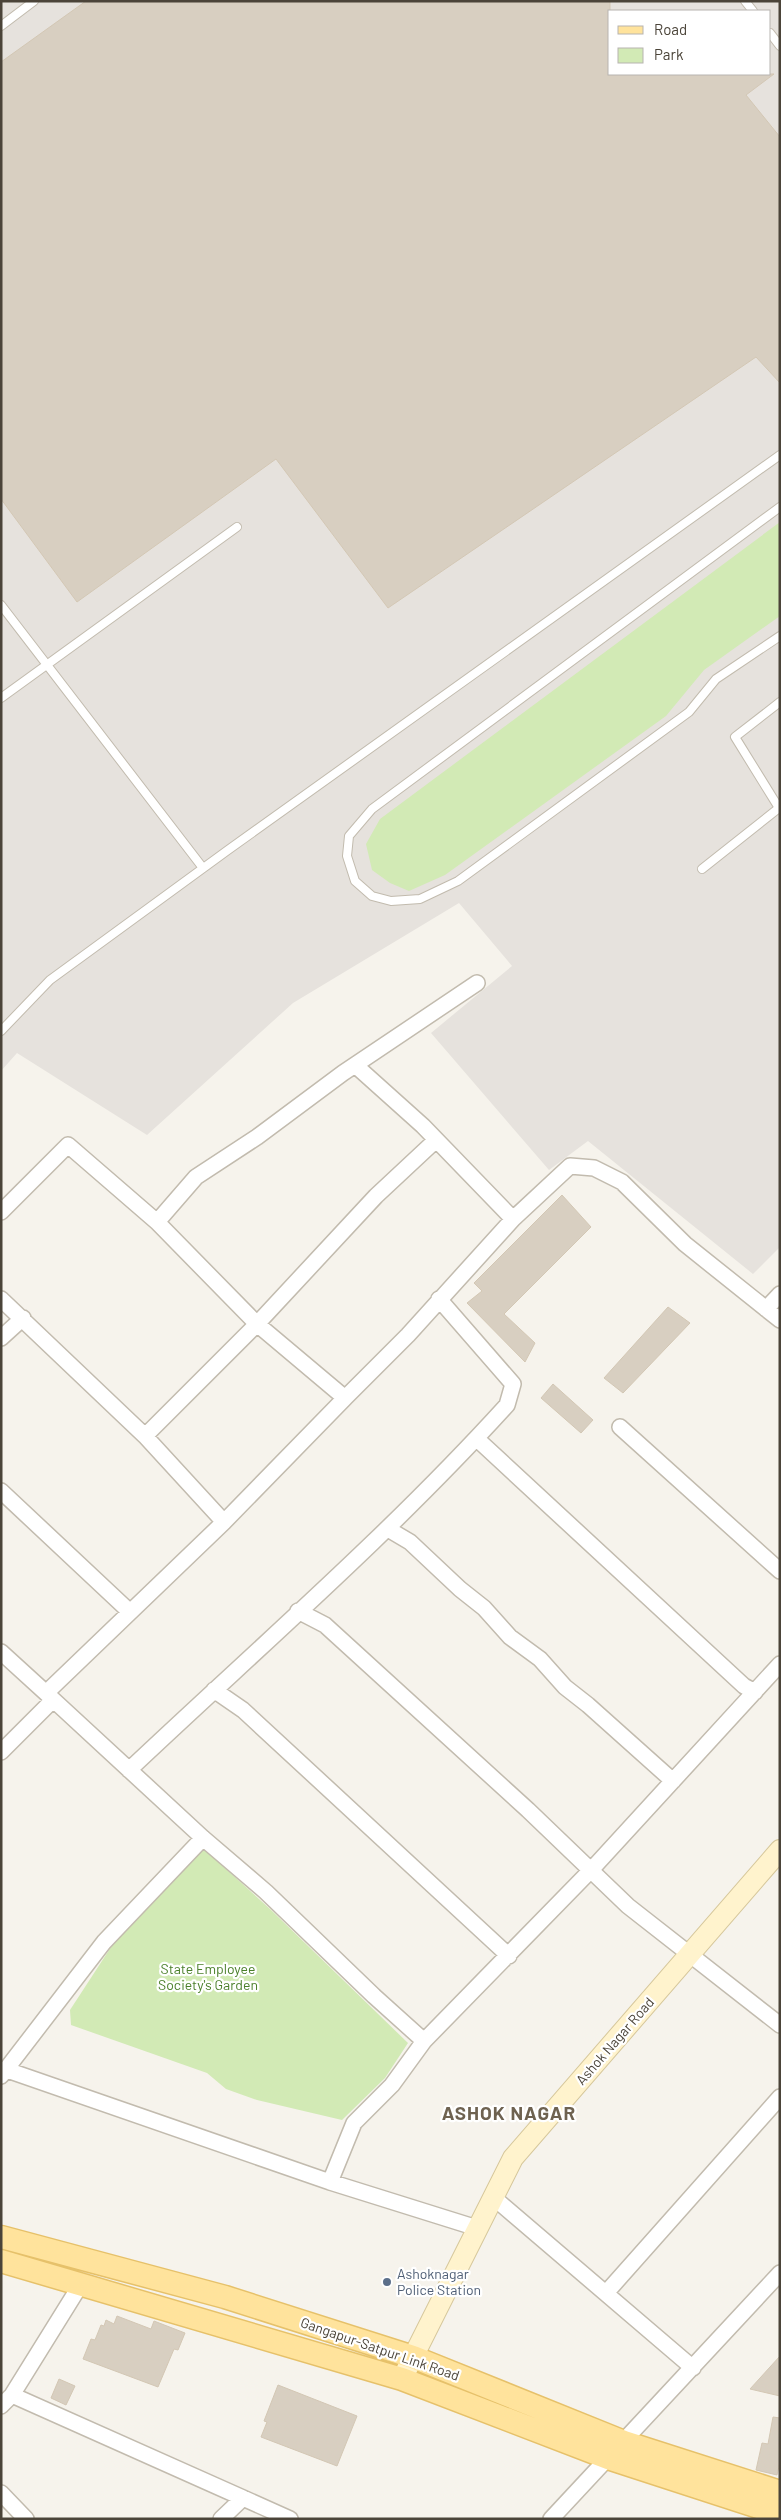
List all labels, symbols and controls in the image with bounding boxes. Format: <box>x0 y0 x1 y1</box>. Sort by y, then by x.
legend <box>608 10 771 75</box>
text: Road <box>654 20 687 38</box>
text: Park <box>654 45 684 63</box>
park label: State Employee Society's Garden <box>158 1960 258 1993</box>
street label: Ashok Nagar Road <box>572 1993 657 2088</box>
district label: ASHOK NAGAR <box>442 2101 576 2124</box>
place label: Ashoknagar Police Station <box>397 2265 481 2298</box>
marker: Ashoknagar Police Station <box>381 2276 393 2288</box>
street label: Gangapur-Satpur Link Road <box>298 2313 462 2384</box>

